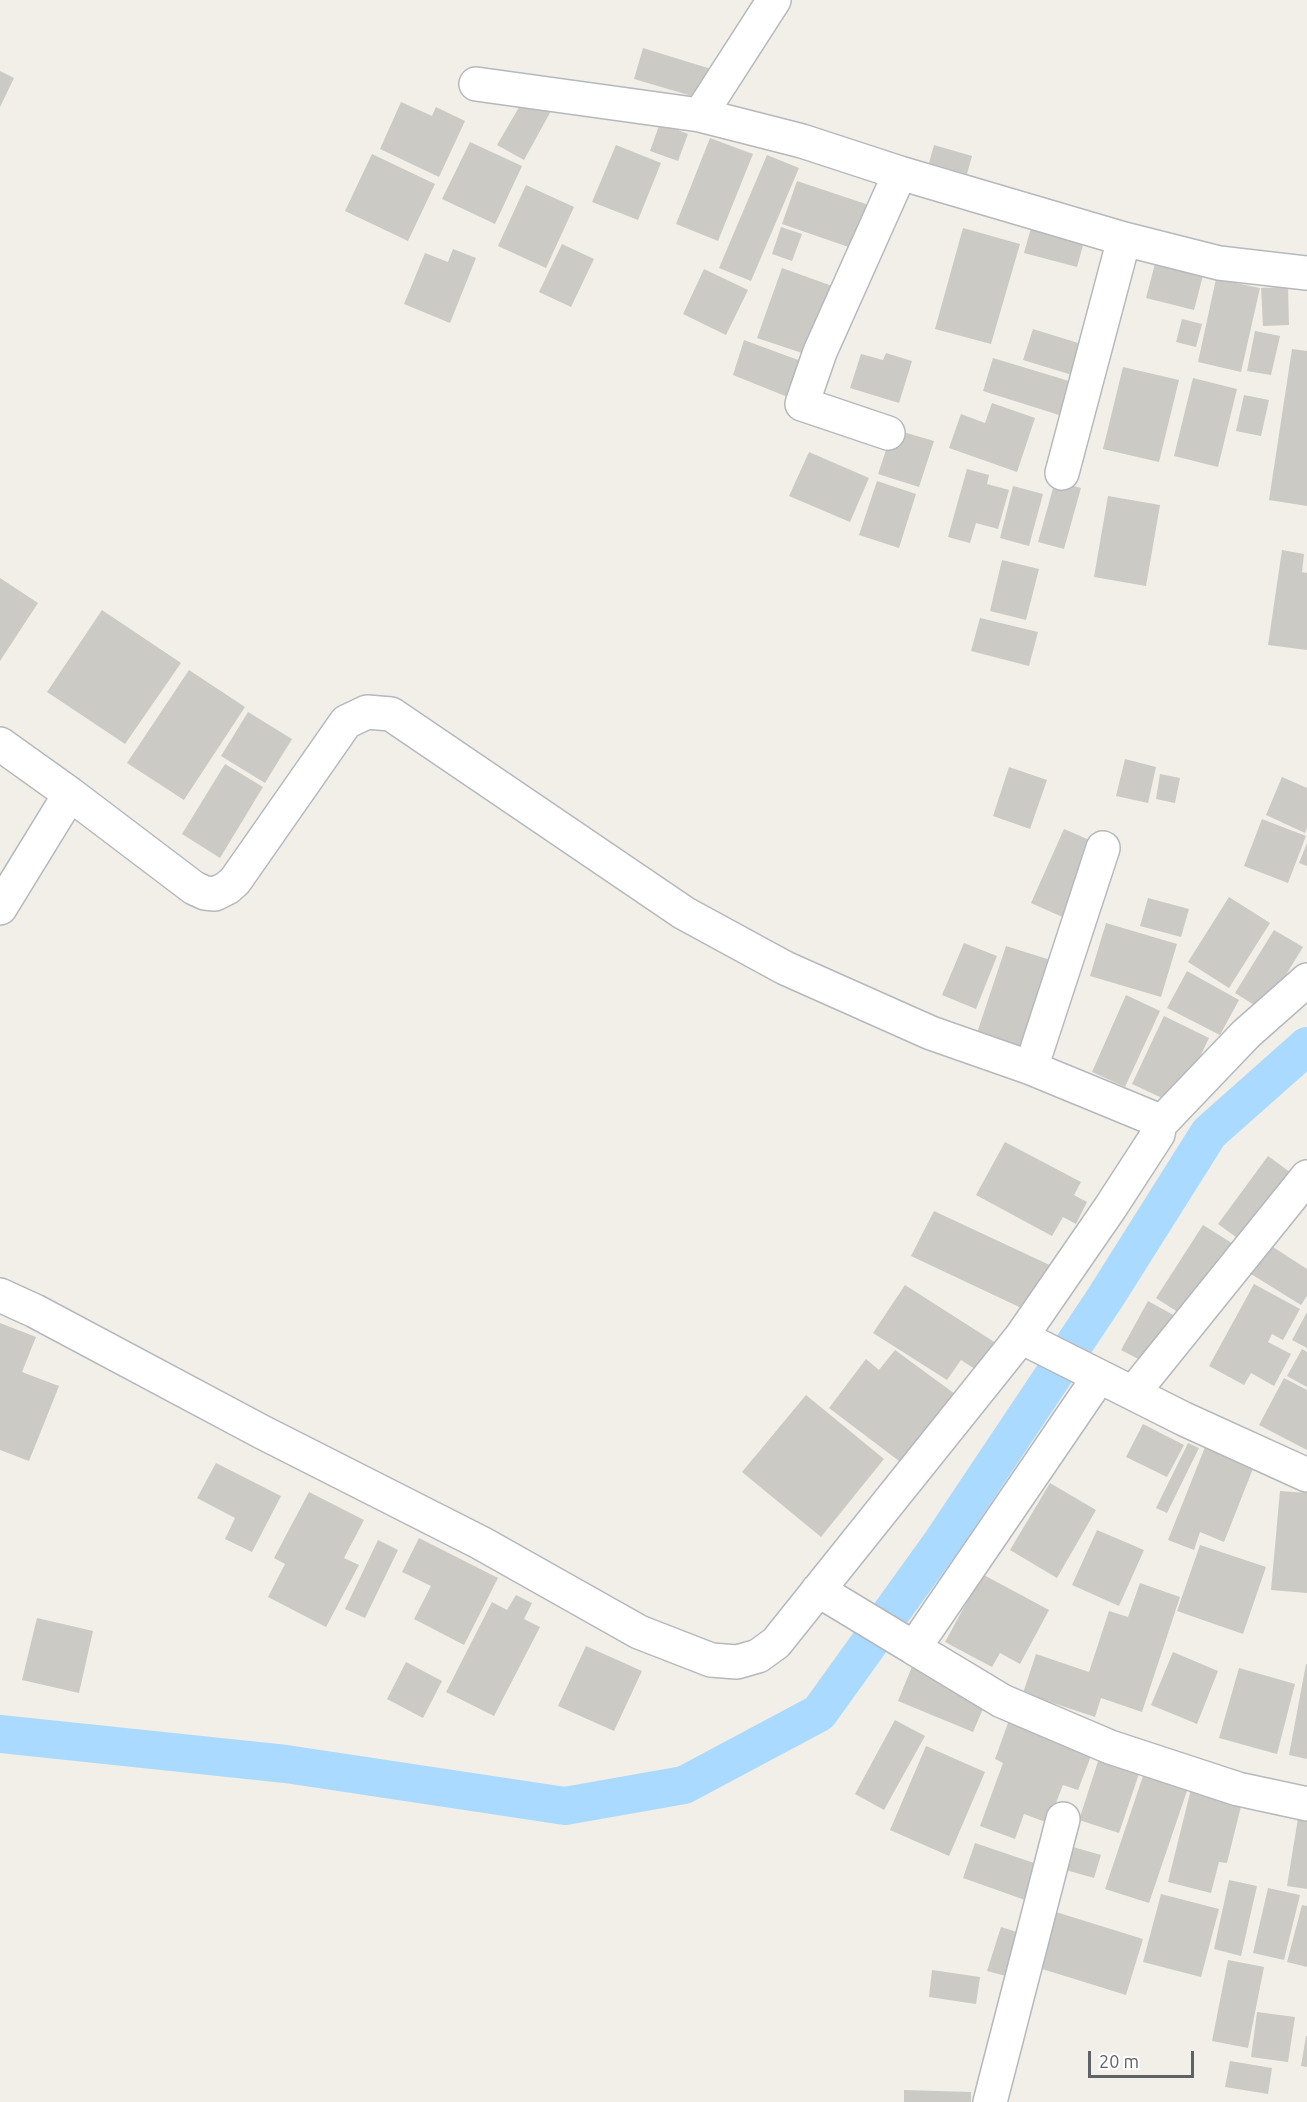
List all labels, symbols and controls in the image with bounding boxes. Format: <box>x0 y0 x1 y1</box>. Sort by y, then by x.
scale bar <box>1091 2039 1198 2077</box>
text: 20 m <box>1099 2051 1139 2071</box>

